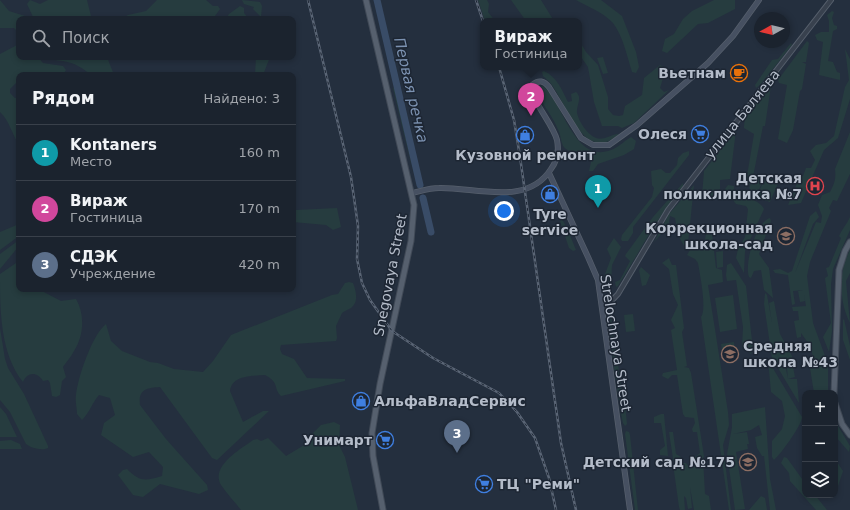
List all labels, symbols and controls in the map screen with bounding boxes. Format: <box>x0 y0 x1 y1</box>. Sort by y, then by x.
north arrow <box>754 12 790 48</box>
search box <box>16 16 296 60</box>
popup <box>480 18 582 70</box>
icon: search <box>30 27 52 49</box>
text: Вираж <box>495 28 552 46</box>
text: Поиск <box>62 29 110 47</box>
water label: Первая речка <box>390 35 432 145</box>
text: Гостиница <box>495 46 567 61</box>
cafe icon: Вьетнам <box>729 63 749 83</box>
place label: Вьетнам <box>658 65 726 81</box>
street label: улица Баляева <box>701 66 783 162</box>
pin: 2 <box>518 83 544 116</box>
text: Рядом <box>32 88 95 108</box>
text: Найдено: 3 <box>204 91 280 106</box>
supermarket icon: Олеся <box>690 124 710 144</box>
shop icon: Кузовной ремонт <box>515 125 535 145</box>
place label: Олеся <box>638 126 687 142</box>
text: Kontaners <box>70 136 157 154</box>
text: 1 <box>40 145 50 160</box>
text: 160 m <box>238 145 280 160</box>
place label: Кузовной ремонт <box>455 147 596 163</box>
text: Место <box>70 154 112 169</box>
place label: Детская поликлиника №7 <box>663 170 802 202</box>
pin: 1 <box>585 175 611 208</box>
hospital icon: Детская поликлиника №7 <box>805 176 825 196</box>
shop icon: Tyre service <box>540 184 560 204</box>
text: Вираж <box>70 192 128 210</box>
text: 2 <box>40 201 50 216</box>
text: 170 m <box>238 201 280 216</box>
your location <box>494 201 514 221</box>
place label: Tyre service <box>522 206 578 238</box>
text: Гостиница <box>70 210 143 225</box>
street label: Snegovaya Street <box>370 212 410 338</box>
place label: Коррекционная школа-сад <box>645 220 773 252</box>
school or university icon: Коррекционная школа-сад <box>776 226 796 246</box>
text: СДЭК <box>70 248 118 266</box>
text: 3 <box>40 257 50 272</box>
text: 420 m <box>238 257 280 272</box>
text: Учреждение <box>70 266 156 281</box>
street label: Strelochnaya Street <box>597 273 635 413</box>
place label: Средняя школа №43 <box>743 338 838 370</box>
school or university icon: Средняя школа №43 <box>720 344 740 364</box>
map controls <box>802 390 838 498</box>
button: + <box>802 390 838 426</box>
shop icon: АльфаВладСервис <box>351 391 371 411</box>
place label: АльфаВладСервис <box>374 393 526 409</box>
pin: 3 <box>444 420 470 453</box>
button: − <box>802 426 838 462</box>
supermarket icon: Унимарт <box>375 430 395 450</box>
place label: Унимарт <box>303 432 373 448</box>
school or university icon: Детский сад №175 <box>738 452 758 472</box>
place label: Детский сад №175 <box>583 454 735 470</box>
button: layers <box>802 462 838 498</box>
supermarket icon: ТЦ "Реми" <box>474 474 494 494</box>
place label: ТЦ "Реми" <box>497 476 580 492</box>

